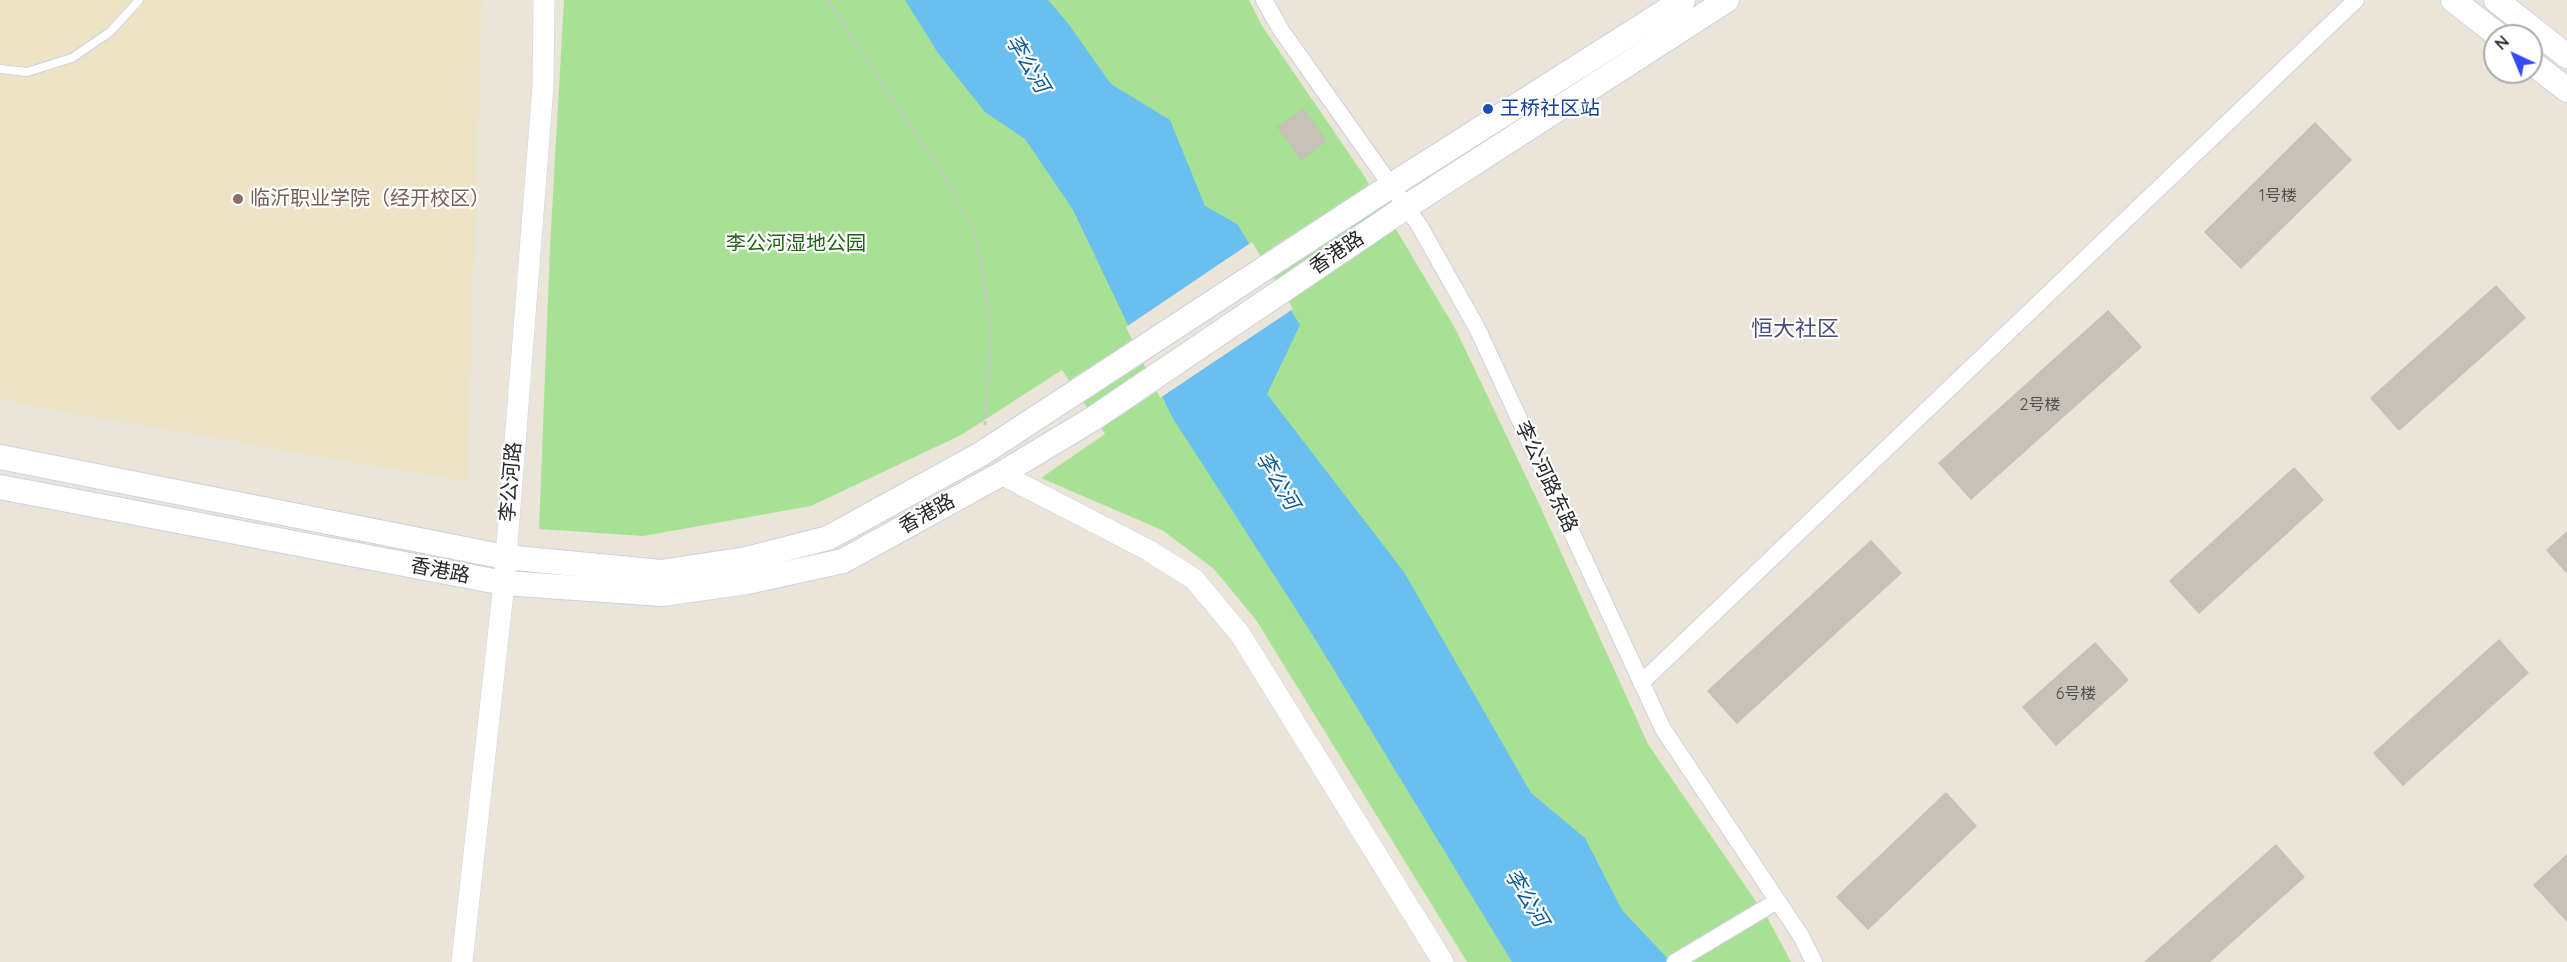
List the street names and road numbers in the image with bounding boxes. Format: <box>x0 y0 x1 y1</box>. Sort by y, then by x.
street label: 香港路 <box>1305 226 1369 280</box>
street label: 李公河路东路 <box>1510 418 1582 536</box>
street label: 李公河路 <box>496 441 526 523</box>
street label: 香港路 <box>895 489 959 539</box>
street label: 香港路 <box>408 553 472 589</box>

